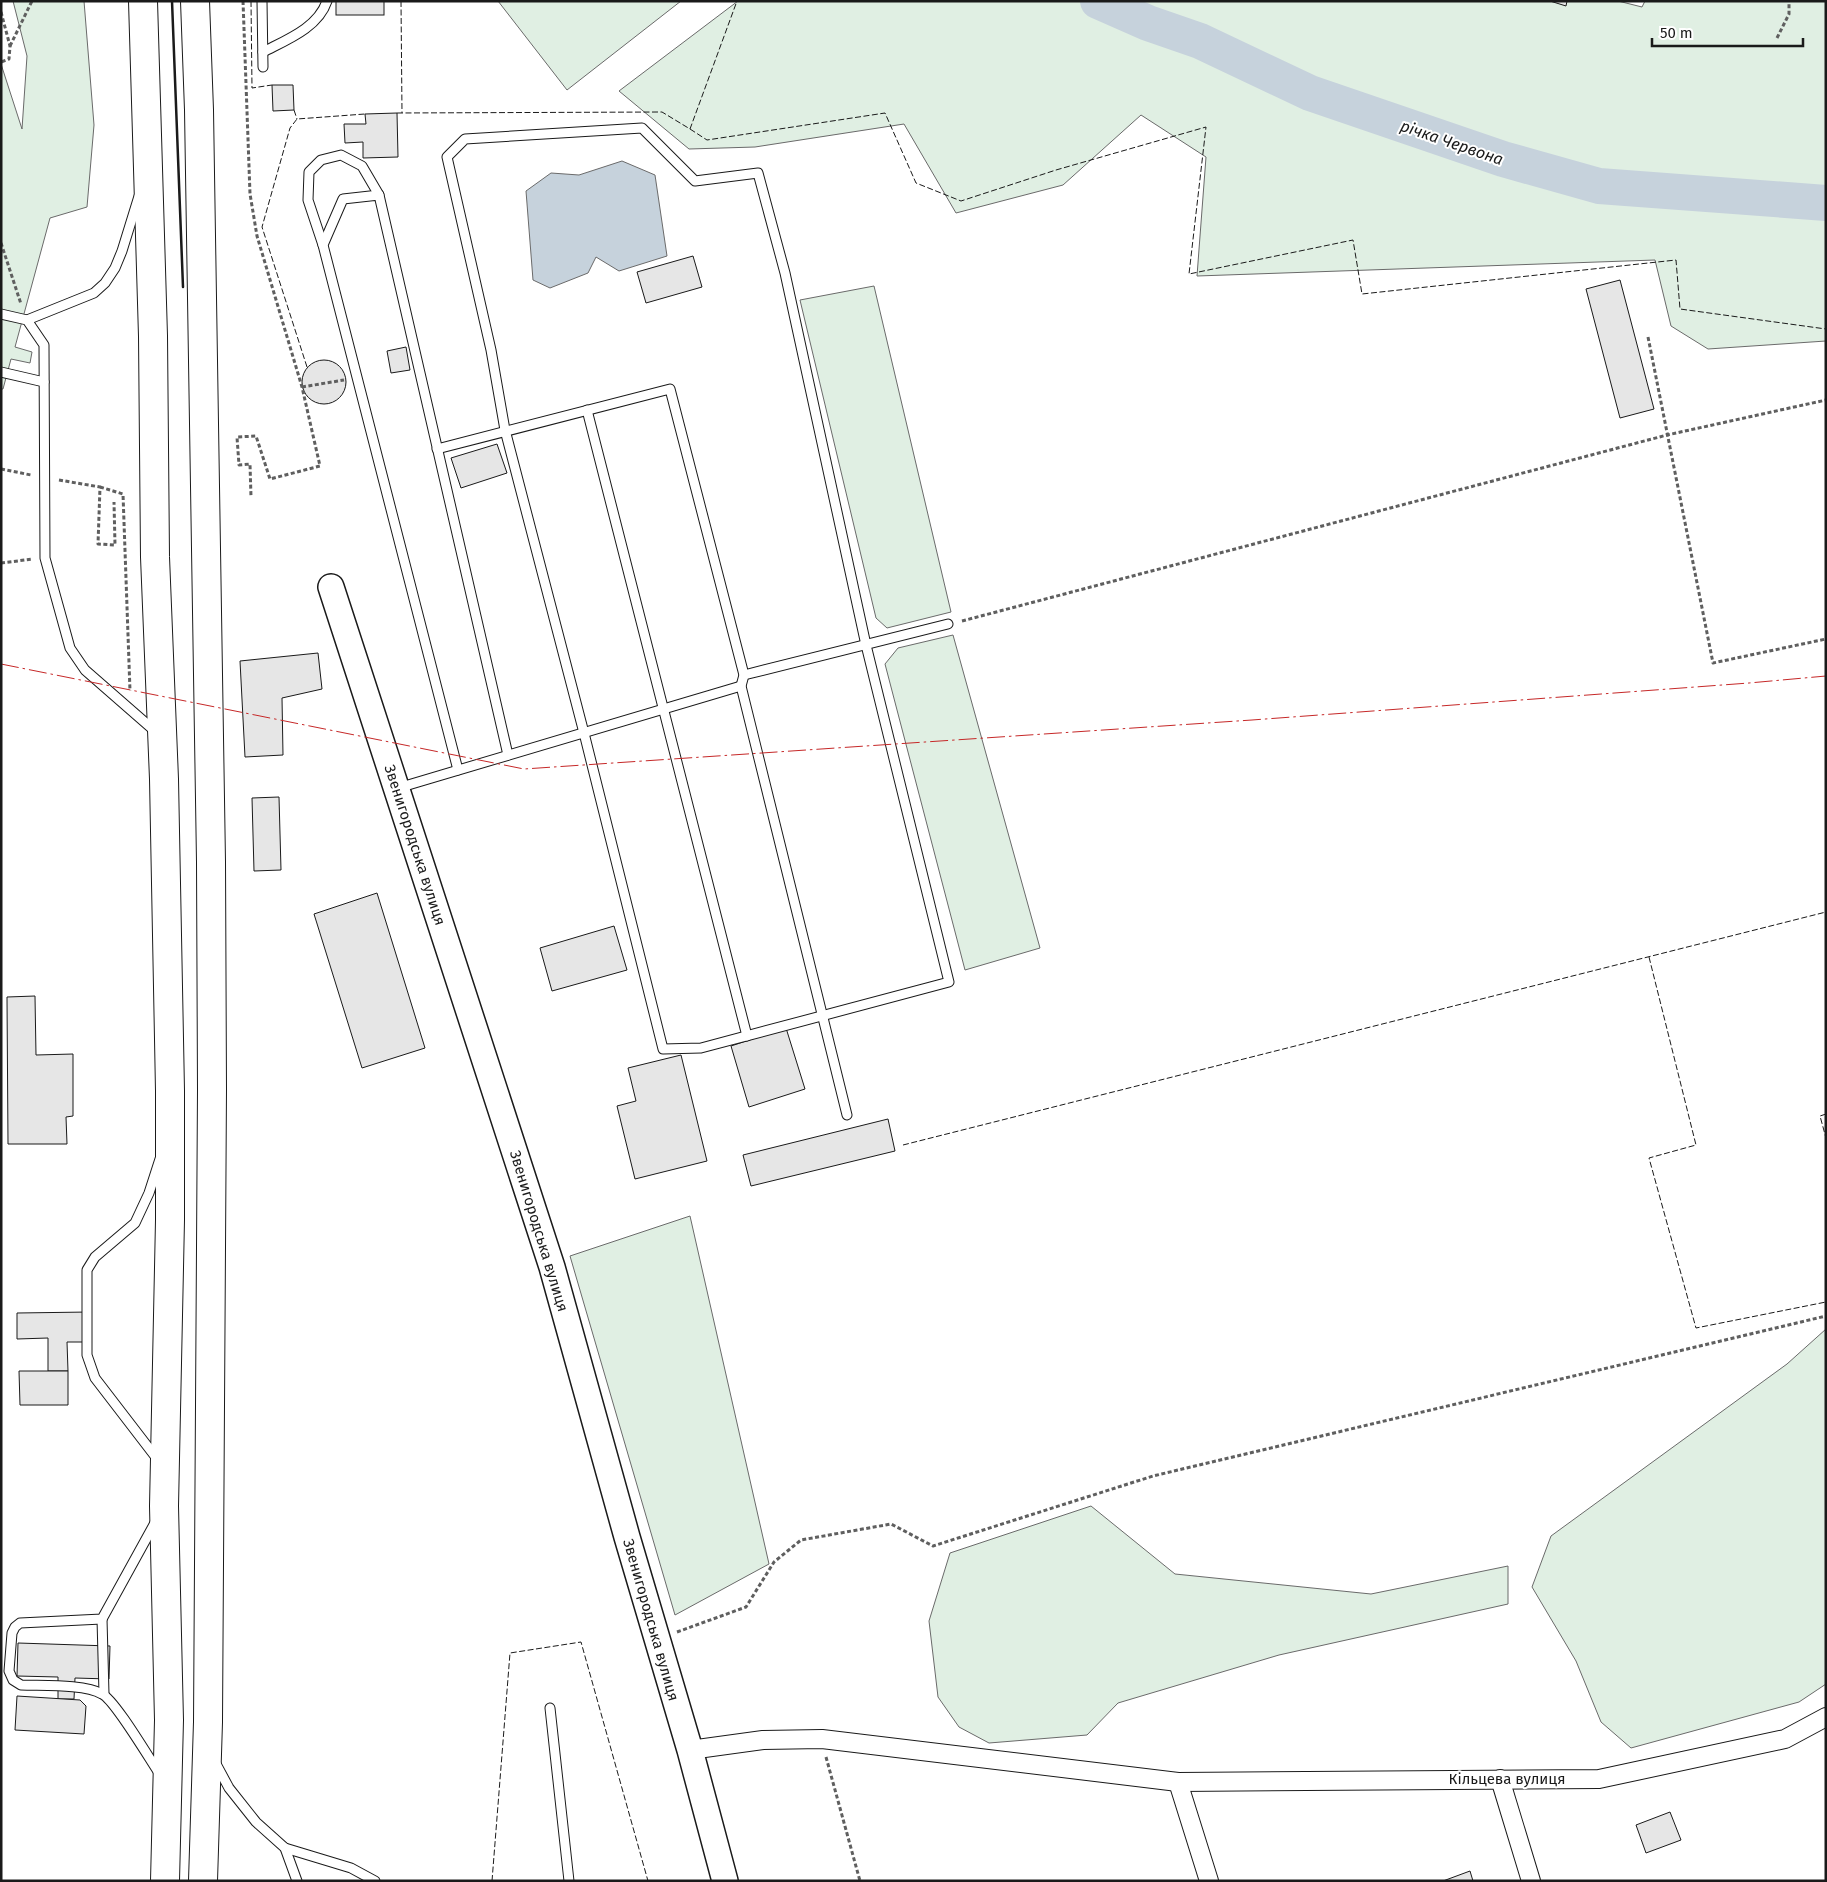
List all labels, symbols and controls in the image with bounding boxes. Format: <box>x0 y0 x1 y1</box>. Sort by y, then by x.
scale bar <box>1652 15 1803 47</box>
text: 50 m <box>1660 24 1693 42</box>
water label: річка Червона <box>1398 116 1506 169</box>
street label: Звенигородська вулиця <box>381 762 449 928</box>
street label: Звенигородська вулиця <box>506 1148 572 1314</box>
street label: Звенигородська вулиця <box>619 1537 683 1703</box>
street label: Кільцева вулиця <box>1449 1770 1565 1788</box>

